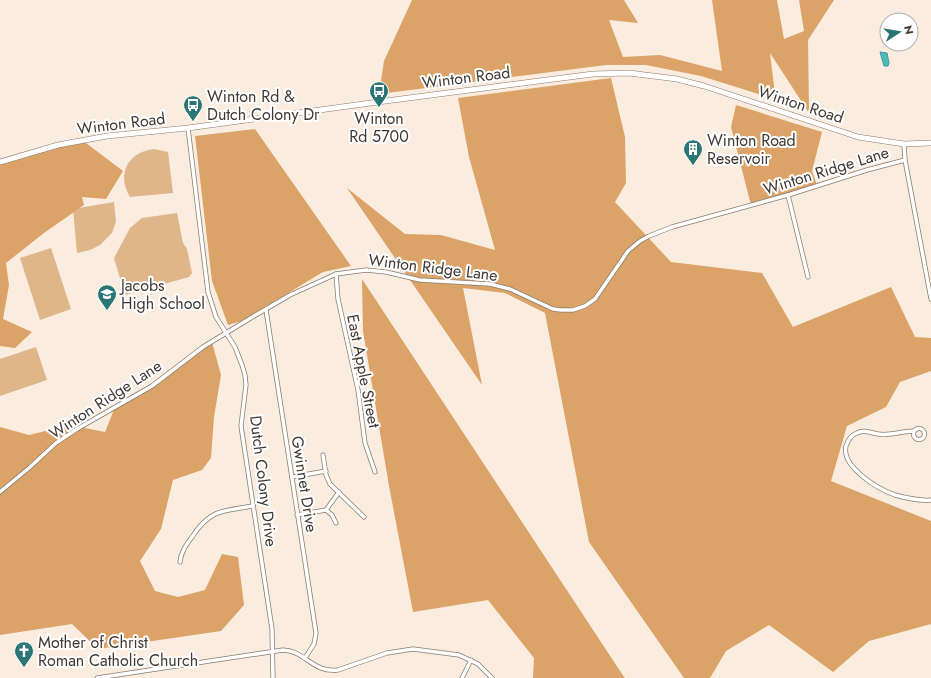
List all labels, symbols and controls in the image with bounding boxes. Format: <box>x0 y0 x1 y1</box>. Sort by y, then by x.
north arrow <box>879 12 919 52</box>
text: N <box>900 24 918 36</box>
street label: Winton Road <box>421 61 511 94</box>
bus stop icon: Winton Rd 5700 <box>368 80 390 108</box>
street label: Winton Road <box>755 80 847 129</box>
place label: Winton Rd & Dutch Colony Dr <box>207 85 320 126</box>
bus stop icon: Winton Rd & Dutch Colony Dr <box>182 94 204 122</box>
street label: Winton Road <box>76 107 166 140</box>
place label: Winton Rd 5700 <box>349 107 409 148</box>
place label: Winton Road Reservoir <box>707 129 796 170</box>
building icon: Winton Road Reservoir <box>682 138 704 166</box>
street label: Winton Ridge Lane <box>761 140 892 200</box>
street label: Winton Ridge Lane <box>367 248 499 287</box>
place label: Jacobs High School <box>119 274 205 315</box>
school or university icon: Jacobs High School <box>96 283 118 311</box>
street label: East Apple Street <box>341 312 386 430</box>
street label: Winton Ridge Lane <box>44 354 166 444</box>
street label: Dutch Colony Drive <box>244 414 283 548</box>
street label: Gwinnet Drive <box>286 434 323 534</box>
place label: Mother of Christ Roman Catholic Church <box>38 631 198 672</box>
church icon: Mother of Christ Roman Catholic Church <box>13 640 35 668</box>

